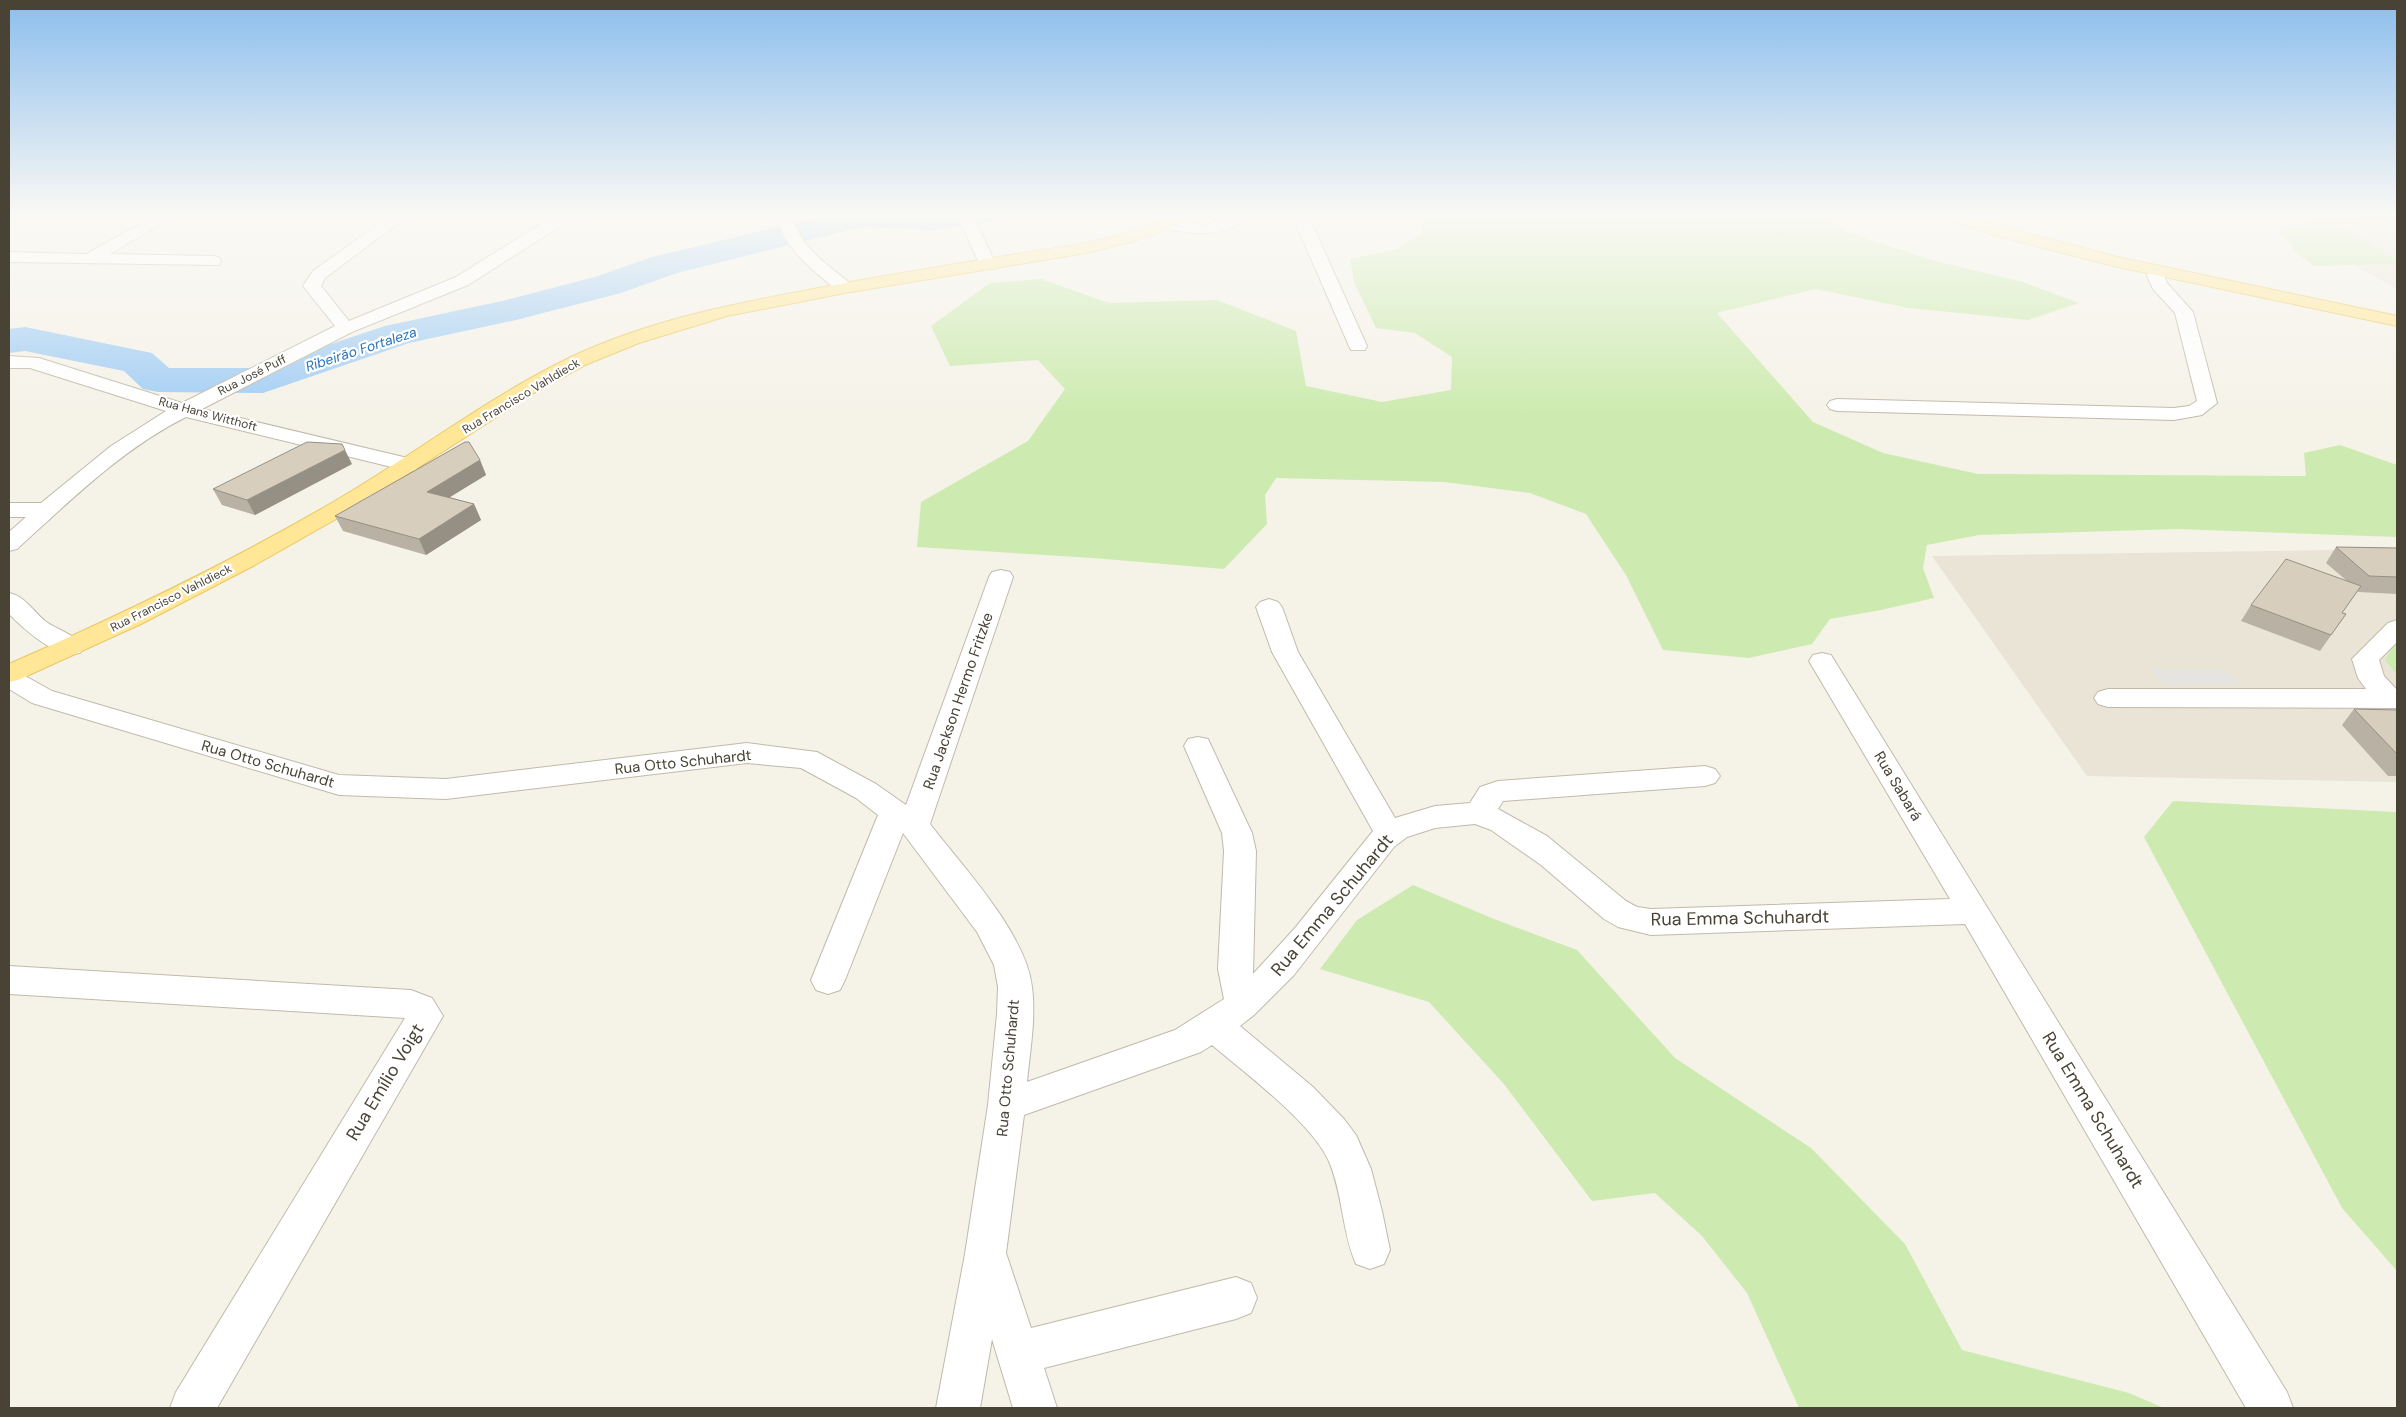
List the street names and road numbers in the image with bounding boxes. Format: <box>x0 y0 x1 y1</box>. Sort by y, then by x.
street label: Rua José Puff <box>215 351 289 399</box>
street label: Rua Francisco Vahldieck <box>459 354 583 438</box>
street label: Rua Hans Witthoft <box>157 393 259 435</box>
street label: Rua Francisco Vahldieck <box>107 560 235 636</box>
street label: Rua Jackson Hermo Fritzke <box>918 610 998 792</box>
street label: Rua Otto Schuhardt <box>199 735 337 793</box>
street label: Rua Otto Schuhardt <box>614 745 753 779</box>
street label: Rua Sabará <box>1869 748 1927 824</box>
street label: Rua Emma Schuhardt <box>1265 829 1399 981</box>
street label: Rua Emma Schuhardt <box>1650 904 1830 932</box>
street label: Rua Otto Schuhardt <box>992 999 1024 1137</box>
street label: Rua Emílio Voigt <box>341 1019 429 1145</box>
street label: Rua Emma Schuhardt <box>2037 1027 2149 1193</box>

